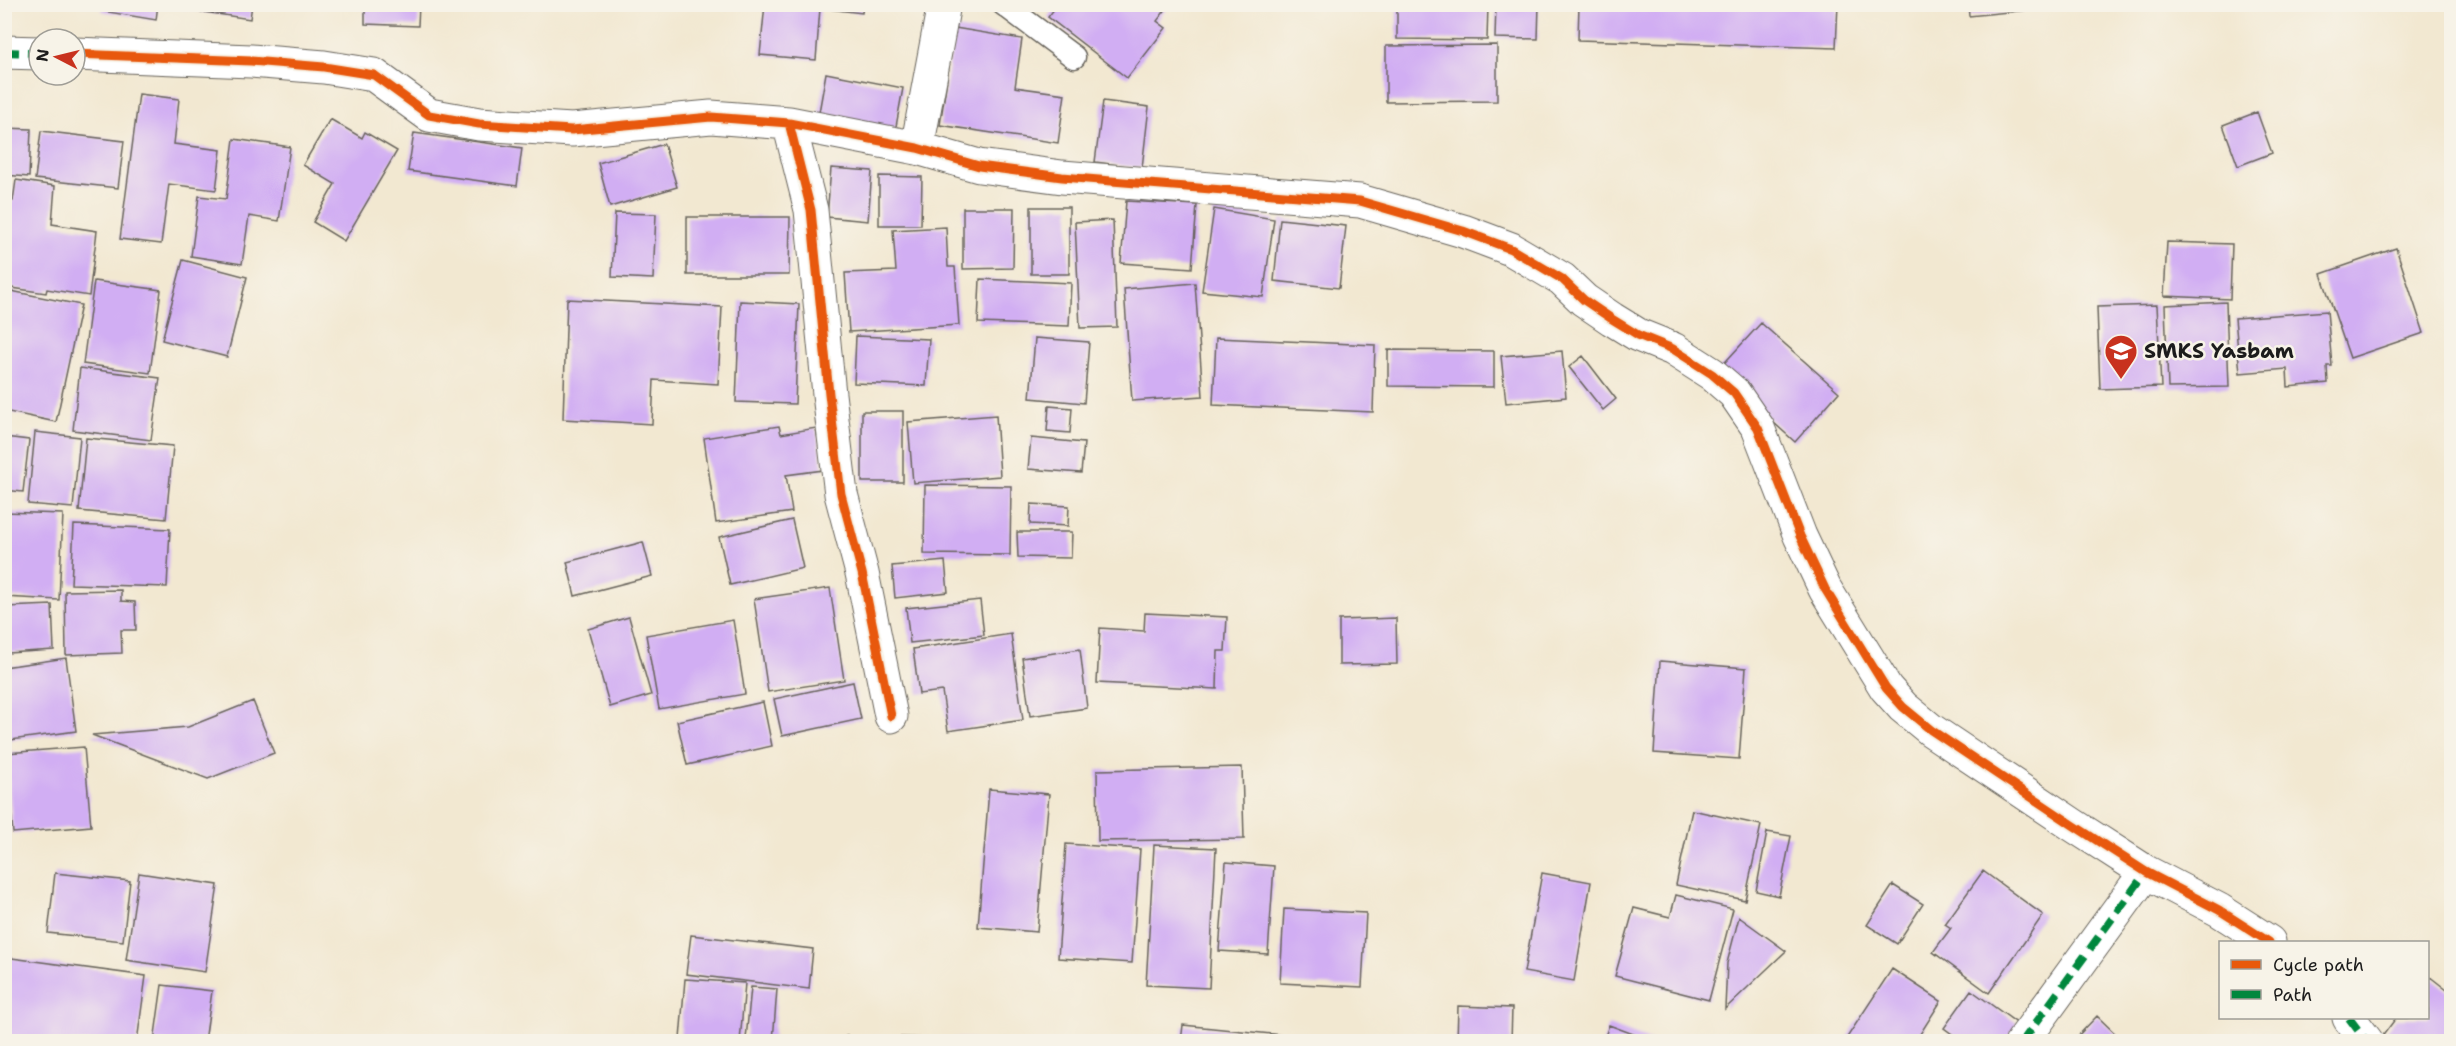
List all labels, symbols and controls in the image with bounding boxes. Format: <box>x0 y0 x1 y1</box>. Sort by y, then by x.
north arrow <box>27 27 87 87</box>
text: N <box>31 48 54 63</box>
school or university icon: SMKS Yasbam <box>2103 333 2139 380</box>
place label: SMKS Yasbam <box>2144 337 2294 365</box>
legend <box>2219 941 2429 1019</box>
text: Cycle path <box>2273 953 2364 977</box>
text: Path <box>2273 983 2312 1007</box>

